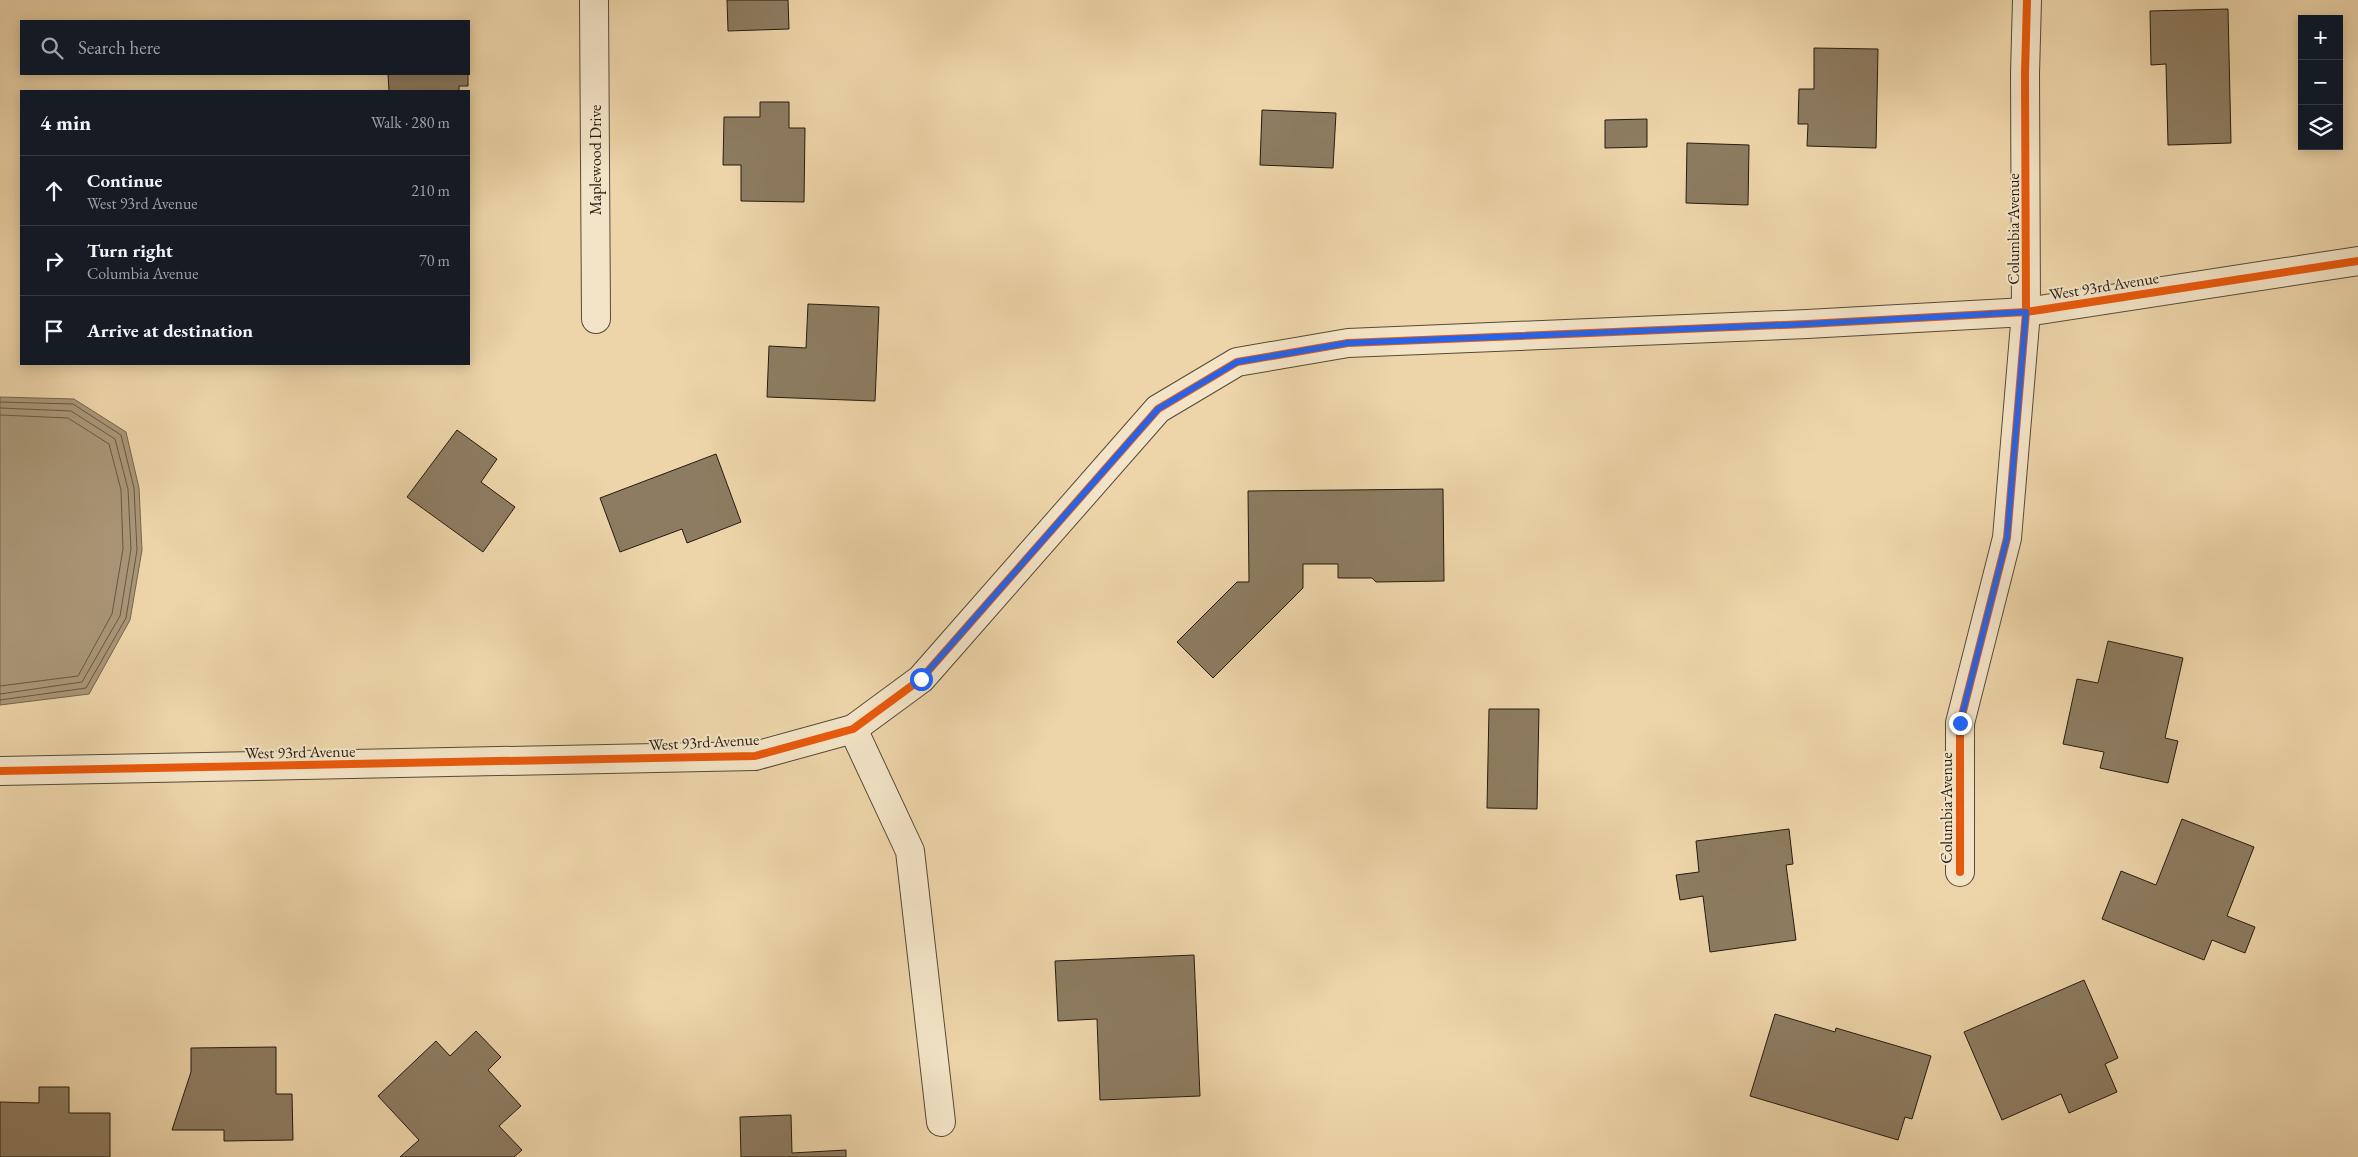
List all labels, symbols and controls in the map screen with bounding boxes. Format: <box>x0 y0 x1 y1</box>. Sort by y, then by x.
map controls <box>2298 15 2343 150</box>
button: + <box>2298 15 2343 60</box>
search box <box>20 20 470 75</box>
icon: search <box>38 34 66 62</box>
text: Search here <box>78 35 160 60</box>
button: − <box>2298 60 2343 105</box>
street label: Maplewood Drive <box>585 105 606 215</box>
button: layers <box>2298 105 2343 150</box>
text: 4 min <box>40 109 91 136</box>
text: Walk · 280 m <box>371 112 450 133</box>
text: Continue <box>87 168 162 193</box>
street label: Columbia Avenue <box>2003 173 2024 285</box>
icon: ahead <box>40 177 68 205</box>
text: 210 m <box>411 180 450 201</box>
text: West 93rd Avenue <box>87 193 198 214</box>
text: Turn right <box>87 238 173 263</box>
icon: right <box>40 247 68 275</box>
text: 70 m <box>419 250 450 271</box>
text: Columbia Avenue <box>87 263 198 284</box>
street label: West 93rd Avenue <box>2048 267 2160 305</box>
icon: arrive <box>40 317 68 345</box>
text: Arrive at destination <box>87 318 253 343</box>
route start <box>910 668 933 691</box>
route end <box>1949 712 1972 735</box>
street label: West 93rd Avenue <box>648 729 760 755</box>
street label: West 93rd Avenue <box>245 741 355 763</box>
street label: Columbia Avenue <box>1936 752 1957 864</box>

